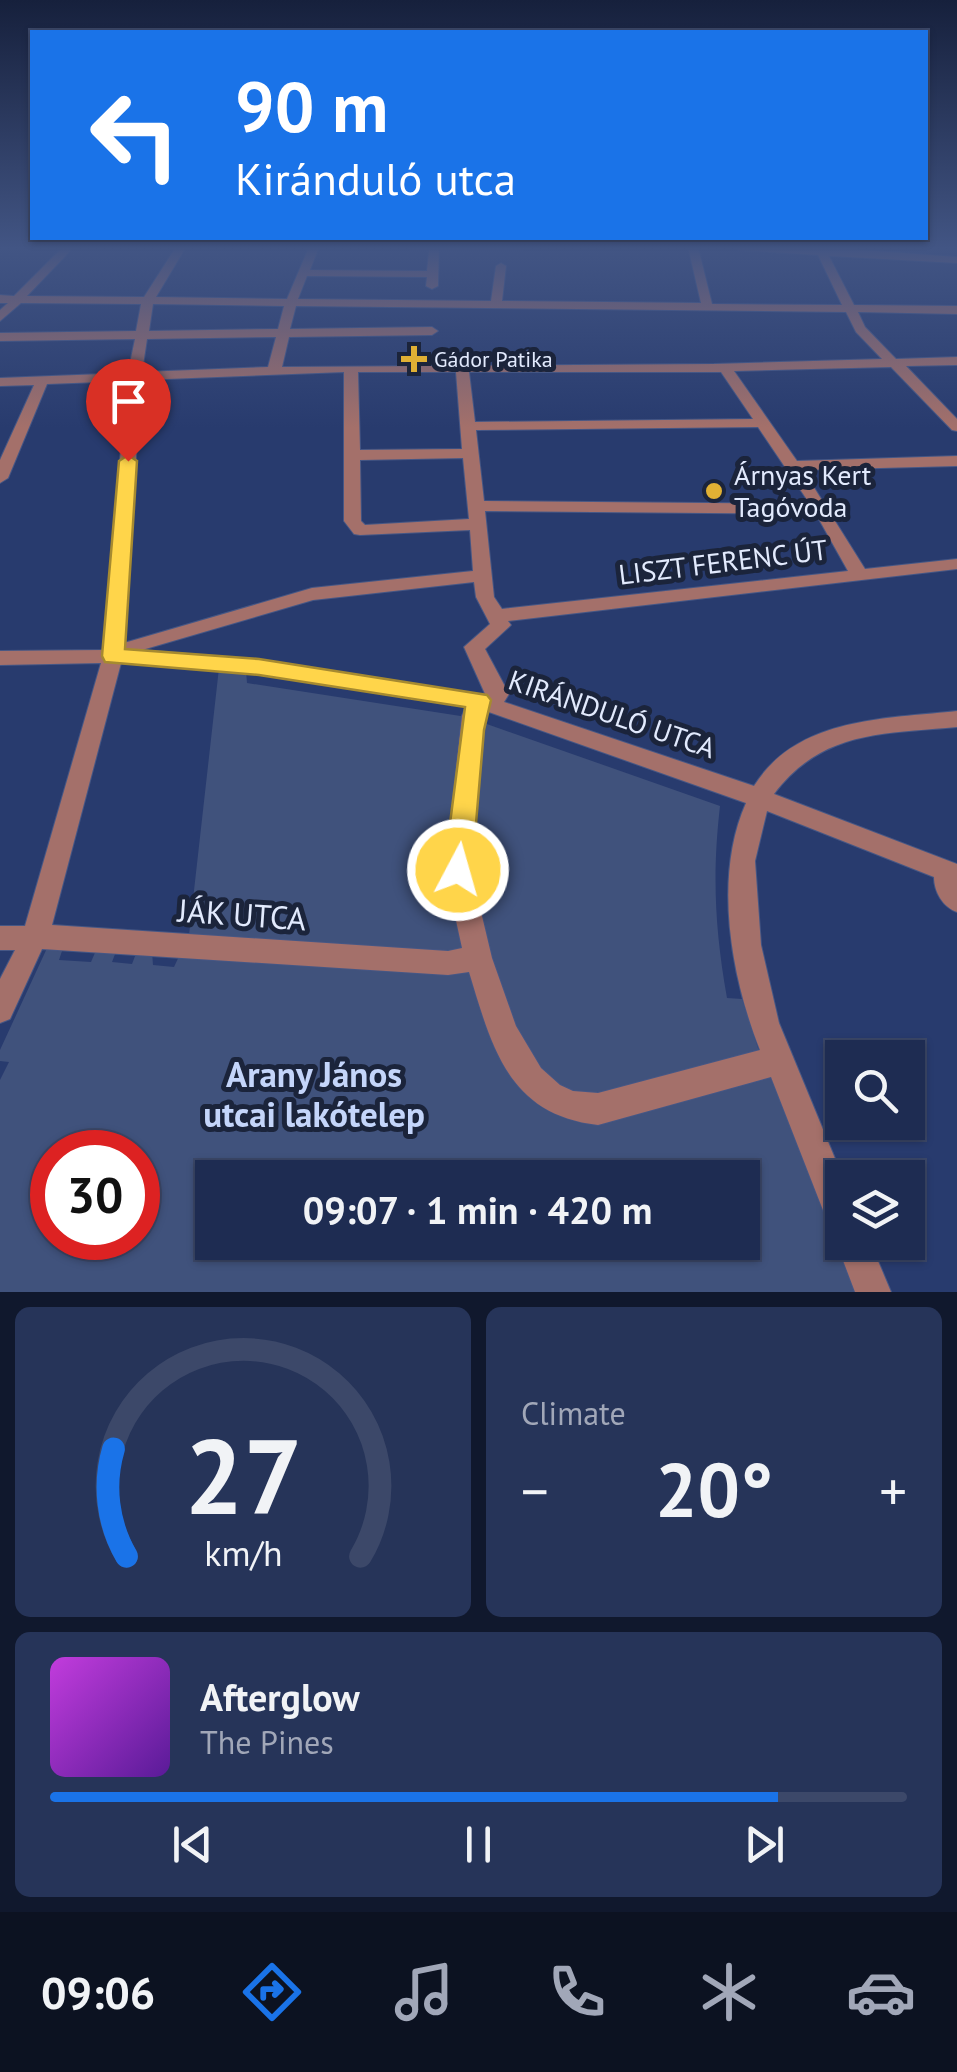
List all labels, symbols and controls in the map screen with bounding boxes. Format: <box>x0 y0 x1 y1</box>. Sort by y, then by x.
text: 90 m <box>235 61 388 151</box>
icon: left <box>70 70 200 200</box>
text: Kiránduló utca <box>235 149 516 207</box>
place label: Gádor Patika <box>434 345 553 373</box>
marker: Gádor Patika <box>403 348 425 370</box>
pin <box>86 359 171 462</box>
icon: arrive <box>101 374 156 429</box>
place label: Árnyas Kert Tagóvoda <box>734 456 872 525</box>
marker: Árnyas Kert Tagóvoda <box>703 480 725 502</box>
street label: LISZT FERENC ÚT <box>616 530 830 593</box>
street label: KIRÁNDULÓ UTCA <box>504 661 721 766</box>
position arrow <box>406 818 510 922</box>
street label: JÁK UTCA <box>175 888 308 939</box>
map controls <box>825 1040 925 1260</box>
button: search <box>825 1040 925 1140</box>
district label: Arany János utcai lakótelep <box>203 1051 425 1137</box>
speed limit sign: 30 <box>30 1130 160 1260</box>
button: layers <box>825 1160 925 1260</box>
text: 09:07 · 1 min · 420 m <box>303 1185 652 1234</box>
text: Climate <box>521 1392 626 1434</box>
text: 27 <box>184 1408 302 1543</box>
text: 20° <box>655 1441 773 1538</box>
text: − <box>521 1455 549 1526</box>
text: + <box>879 1455 907 1526</box>
text: km/h <box>204 1530 282 1576</box>
text: Afterglow <box>200 1672 360 1721</box>
text: The Pines <box>200 1721 334 1763</box>
icon: previous <box>165 1817 220 1872</box>
icon: pause <box>451 1817 506 1872</box>
icon: next <box>737 1817 792 1872</box>
icon: directions <box>237 1957 307 2027</box>
icon: music <box>389 1957 459 2027</box>
icon: phone <box>542 1957 612 2027</box>
icon: climate <box>694 1957 764 2027</box>
icon: car <box>846 1957 916 2027</box>
text: 09:06 <box>41 1963 155 2021</box>

